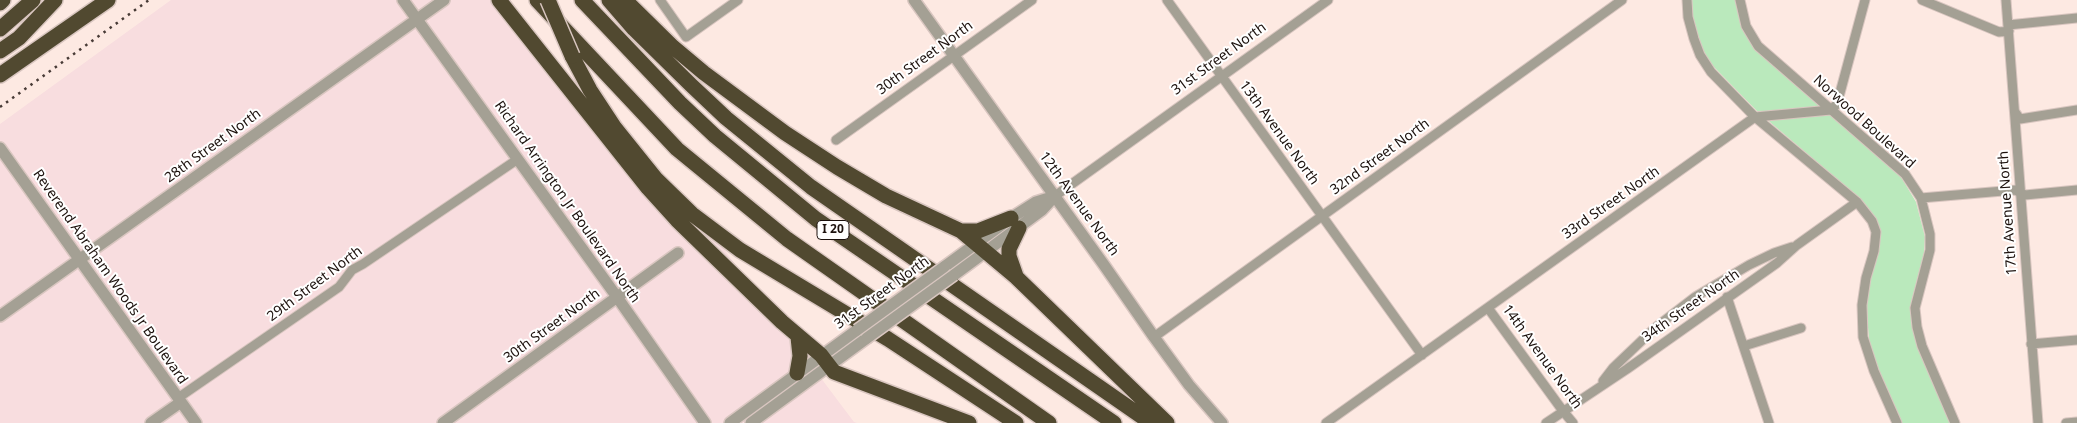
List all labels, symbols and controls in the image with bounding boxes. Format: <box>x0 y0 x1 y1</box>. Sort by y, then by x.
street label: 30th Street North <box>874 17 976 99</box>
street label: 31st Street North <box>1168 19 1270 99</box>
street label: Norwood Boulevard <box>1809 72 1919 172</box>
street label: 13th Avenue North <box>1236 78 1322 188</box>
street label: Richard Arrington Jr Boulevard North <box>491 98 643 306</box>
street label: 28th Street North <box>162 105 264 187</box>
street label: 32nd Street North <box>1327 115 1433 199</box>
street label: 12th Avenue North <box>1036 149 1122 259</box>
street label: 17th Avenue North <box>1995 150 2021 276</box>
street label: 33rd Street North <box>1559 163 1663 243</box>
street label: Reverend Abraham Woods Jr Boulevard <box>29 166 191 388</box>
road number: I 20 <box>817 220 849 240</box>
street label: 29th Street North <box>264 243 366 325</box>
street label: 31st Street North <box>831 253 933 333</box>
street label: 34th Street North <box>1639 266 1743 346</box>
street label: 30th Street North <box>501 285 603 367</box>
street label: 14th Avenue North <box>1499 302 1585 412</box>

